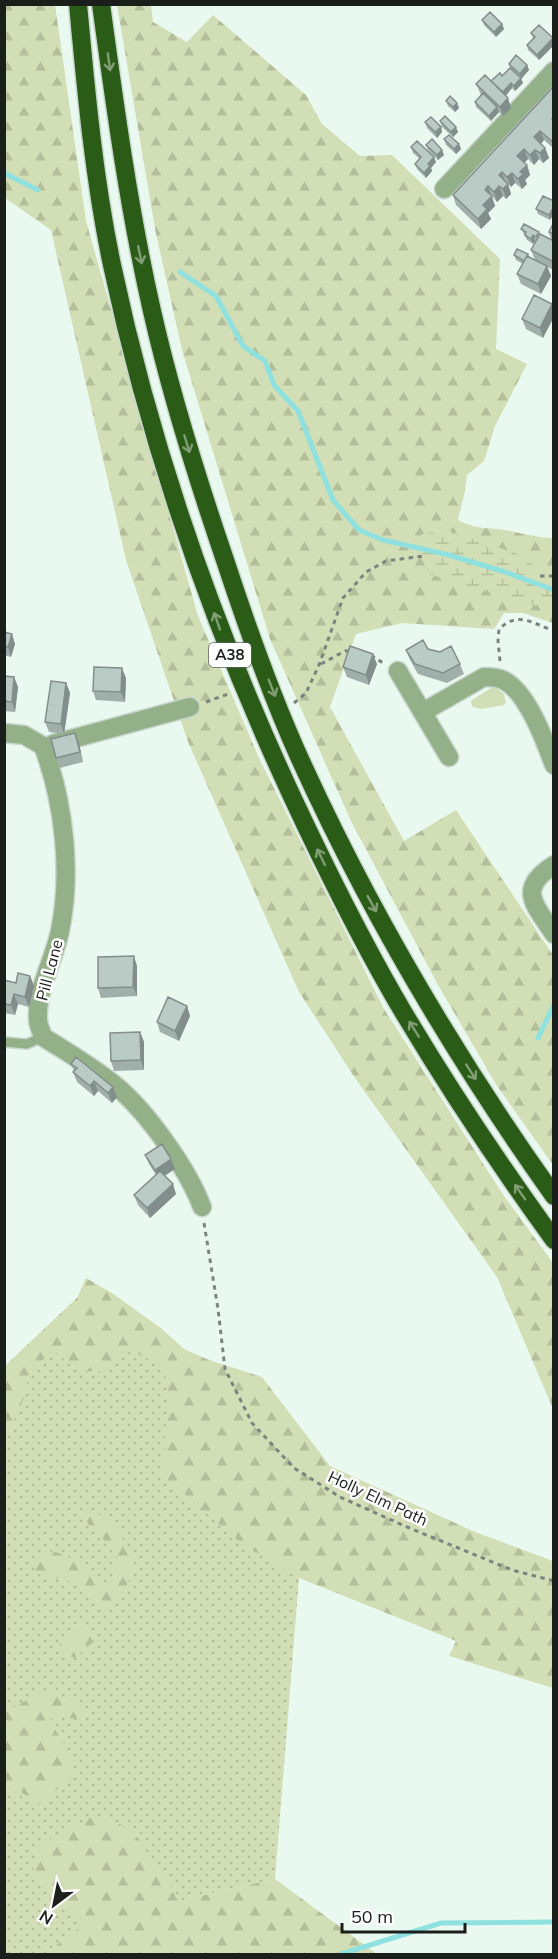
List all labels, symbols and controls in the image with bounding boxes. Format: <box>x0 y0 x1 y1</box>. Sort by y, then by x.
one-way arrow <box>103 52 114 72</box>
one-way arrow <box>135 245 146 264</box>
one-way arrow <box>182 434 193 453</box>
one-way arrow <box>211 612 222 631</box>
road number: A38 <box>209 643 251 667</box>
one-way arrow <box>267 678 278 696</box>
one-way arrow <box>315 849 327 867</box>
one-way arrow <box>366 895 378 912</box>
street label: Pill Lane <box>31 937 67 1003</box>
one-way arrow <box>407 1021 419 1038</box>
one-way arrow <box>465 1063 477 1080</box>
one-way arrow <box>514 1185 526 1201</box>
street label: Holly Elm Path <box>325 1466 431 1530</box>
north arrow <box>24 1875 84 1935</box>
scale bar <box>342 1896 465 1934</box>
text: 50 m <box>351 1905 393 1928</box>
text: N <box>36 1906 56 1929</box>

